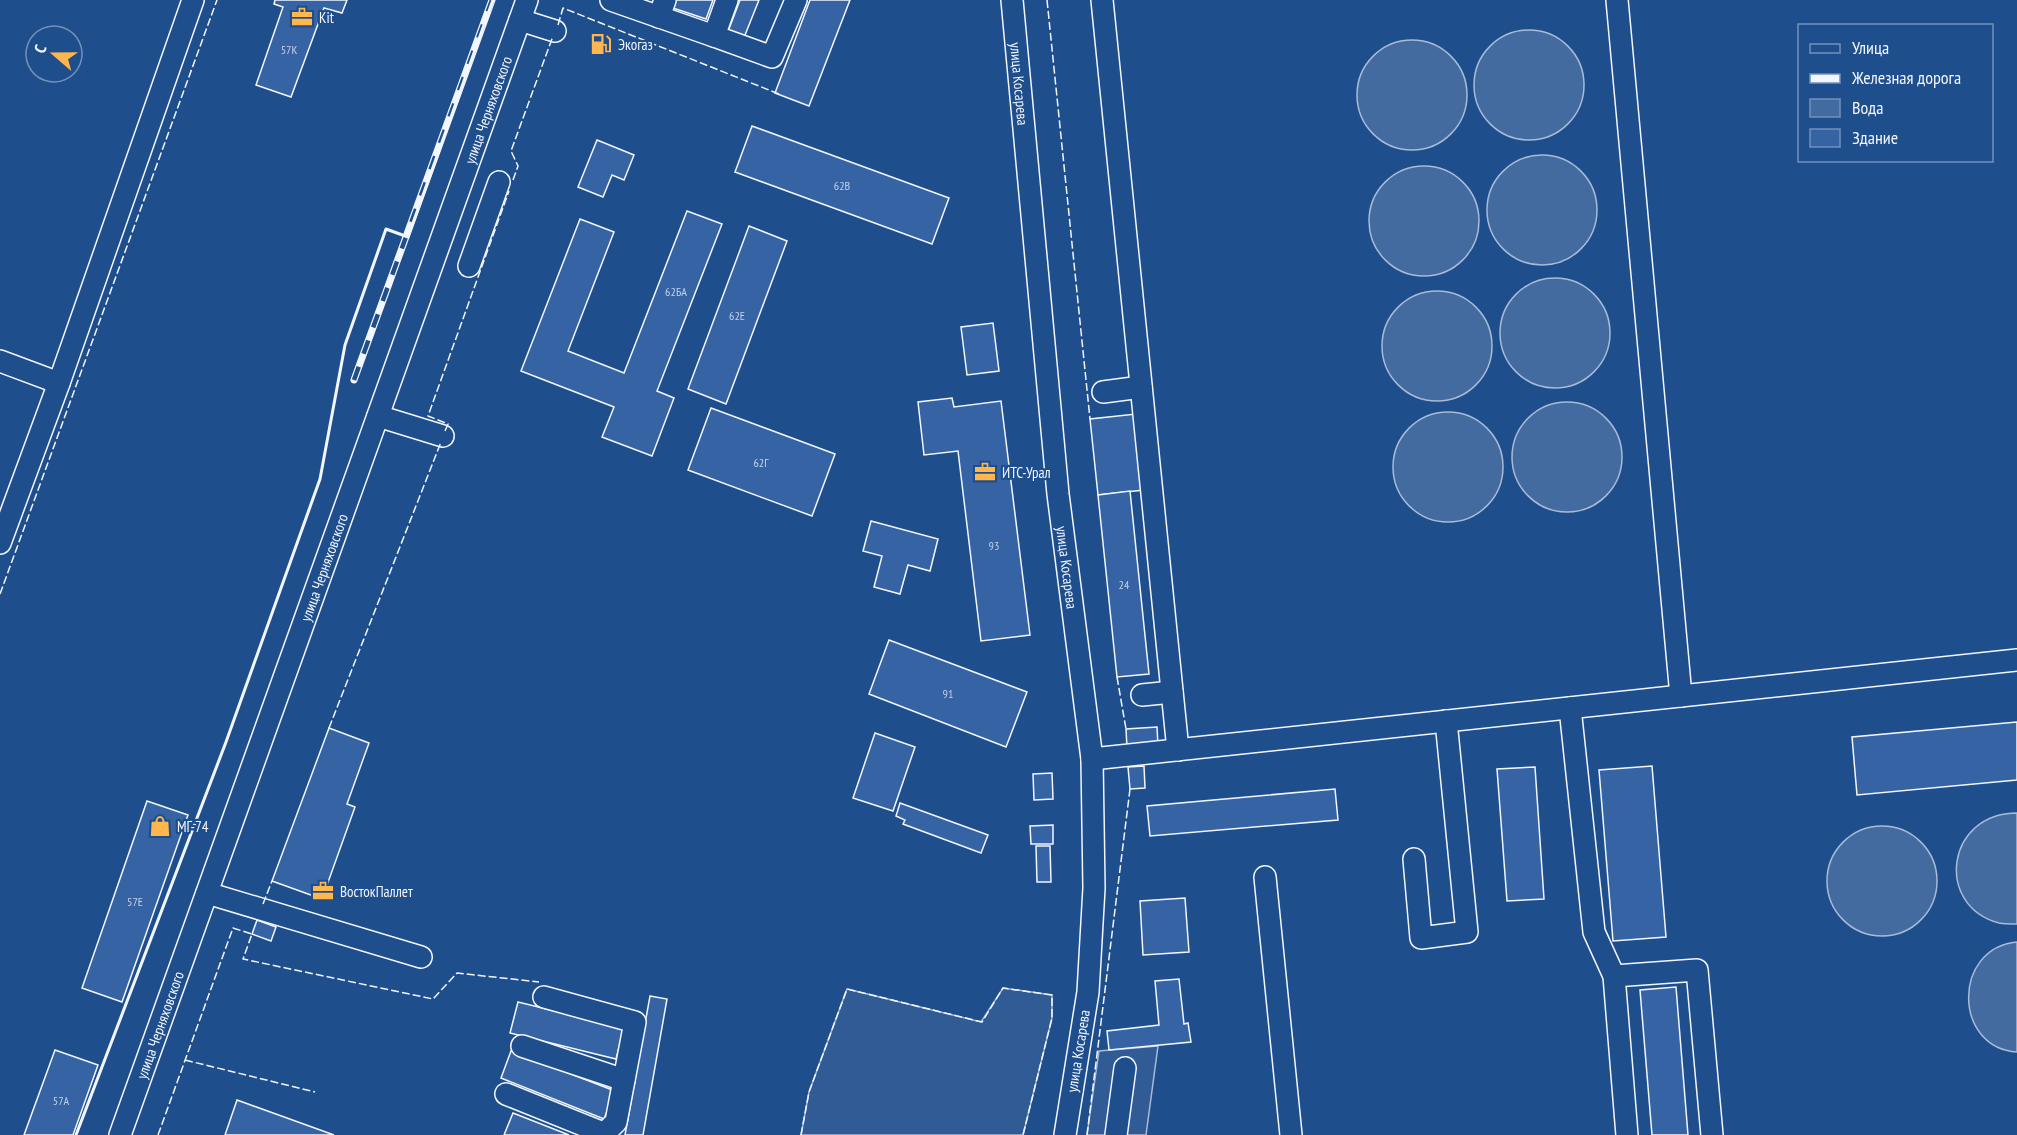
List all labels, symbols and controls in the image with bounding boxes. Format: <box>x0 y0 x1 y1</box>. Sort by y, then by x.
office icon: Kit <box>290 5 314 29</box>
place label: Kit <box>319 8 334 27</box>
north arrow <box>24 24 84 84</box>
legend <box>1798 24 1993 162</box>
fuel station icon: Экогаз <box>589 32 613 56</box>
place label: Экогаз <box>618 35 653 54</box>
text: Улица <box>1852 36 1889 59</box>
text: С <box>29 41 51 56</box>
street label: улица Косарева <box>1006 41 1033 126</box>
house number: 57К <box>281 42 297 57</box>
street label: улица Черняховского <box>460 53 516 166</box>
text: Железная дорога <box>1851 66 1961 89</box>
text: Вода <box>1852 96 1883 119</box>
text: Здание <box>1852 126 1898 149</box>
house number: 62В <box>834 178 851 193</box>
house number: 62БА <box>665 284 687 299</box>
house number: 62Е <box>729 308 745 323</box>
house number: 62Г <box>753 455 769 470</box>
office icon: ИТС-Урал <box>973 460 997 484</box>
place label: ИТС-Урал <box>1002 463 1051 482</box>
street label: улица Черняховского <box>296 511 352 624</box>
street label: улица Косарева <box>1053 525 1082 610</box>
house number: 93 <box>989 538 999 553</box>
house number: 24 <box>1119 577 1130 592</box>
house number: 91 <box>943 686 953 701</box>
shop icon: МГ-74 <box>148 814 172 838</box>
place label: МГ-74 <box>177 817 209 836</box>
office icon: ВостокПаллет <box>311 879 335 903</box>
place label: ВостокПаллет <box>340 882 413 901</box>
house number: 57Е <box>127 894 143 909</box>
street label: улица Черняховского <box>131 968 188 1081</box>
street label: улица Косарева <box>1062 1008 1094 1094</box>
house number: 57А <box>53 1093 70 1108</box>

